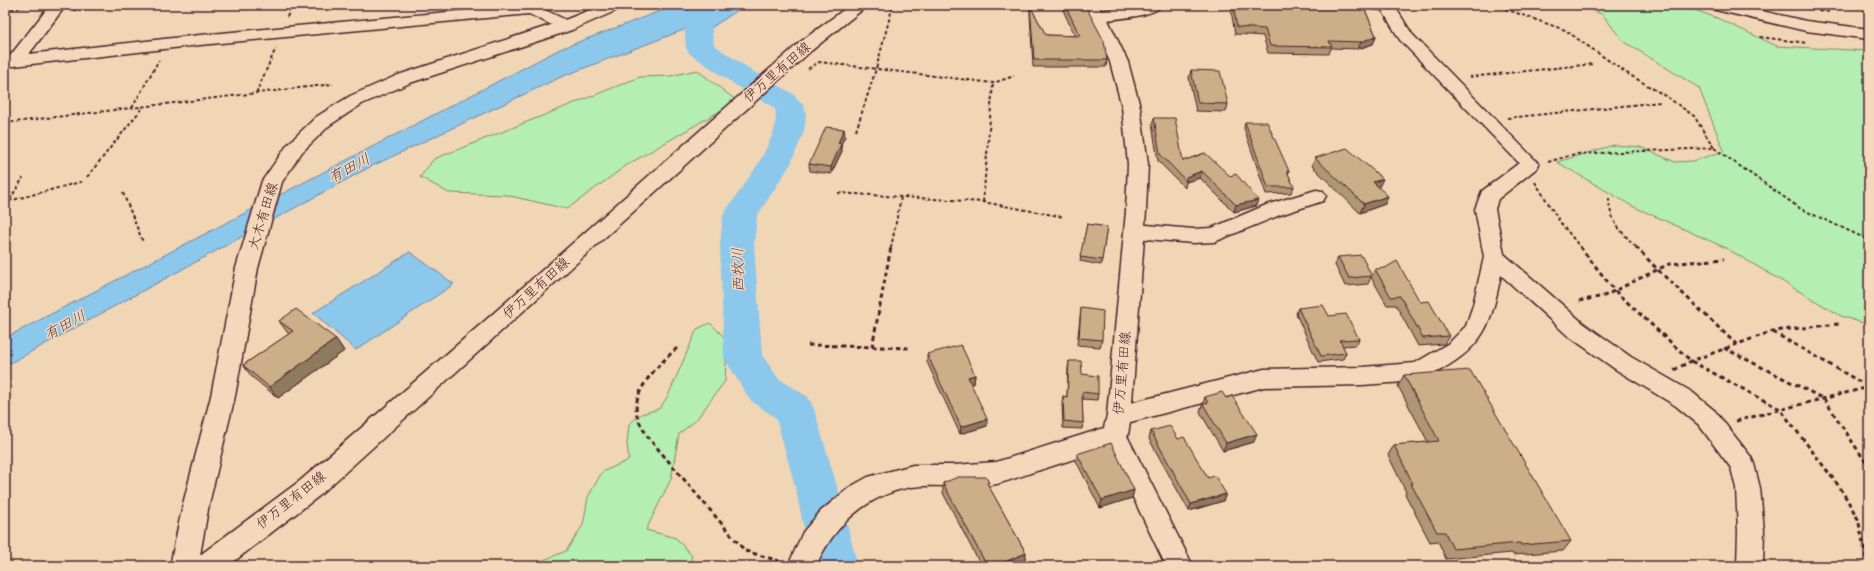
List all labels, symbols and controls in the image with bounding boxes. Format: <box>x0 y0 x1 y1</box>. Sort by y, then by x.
street label: 伊万里有田線 <box>740 38 814 106</box>
water label: 有田川 <box>325 149 373 187</box>
street label: 大木有田線 <box>245 180 281 252</box>
water label: 西牧川 <box>728 247 748 293</box>
street label: 伊万里有田線 <box>499 254 573 322</box>
water label: 有田川 <box>41 306 89 344</box>
street label: 伊万里有田線 <box>1110 330 1134 416</box>
street label: 伊万里有田線 <box>253 467 329 533</box>

